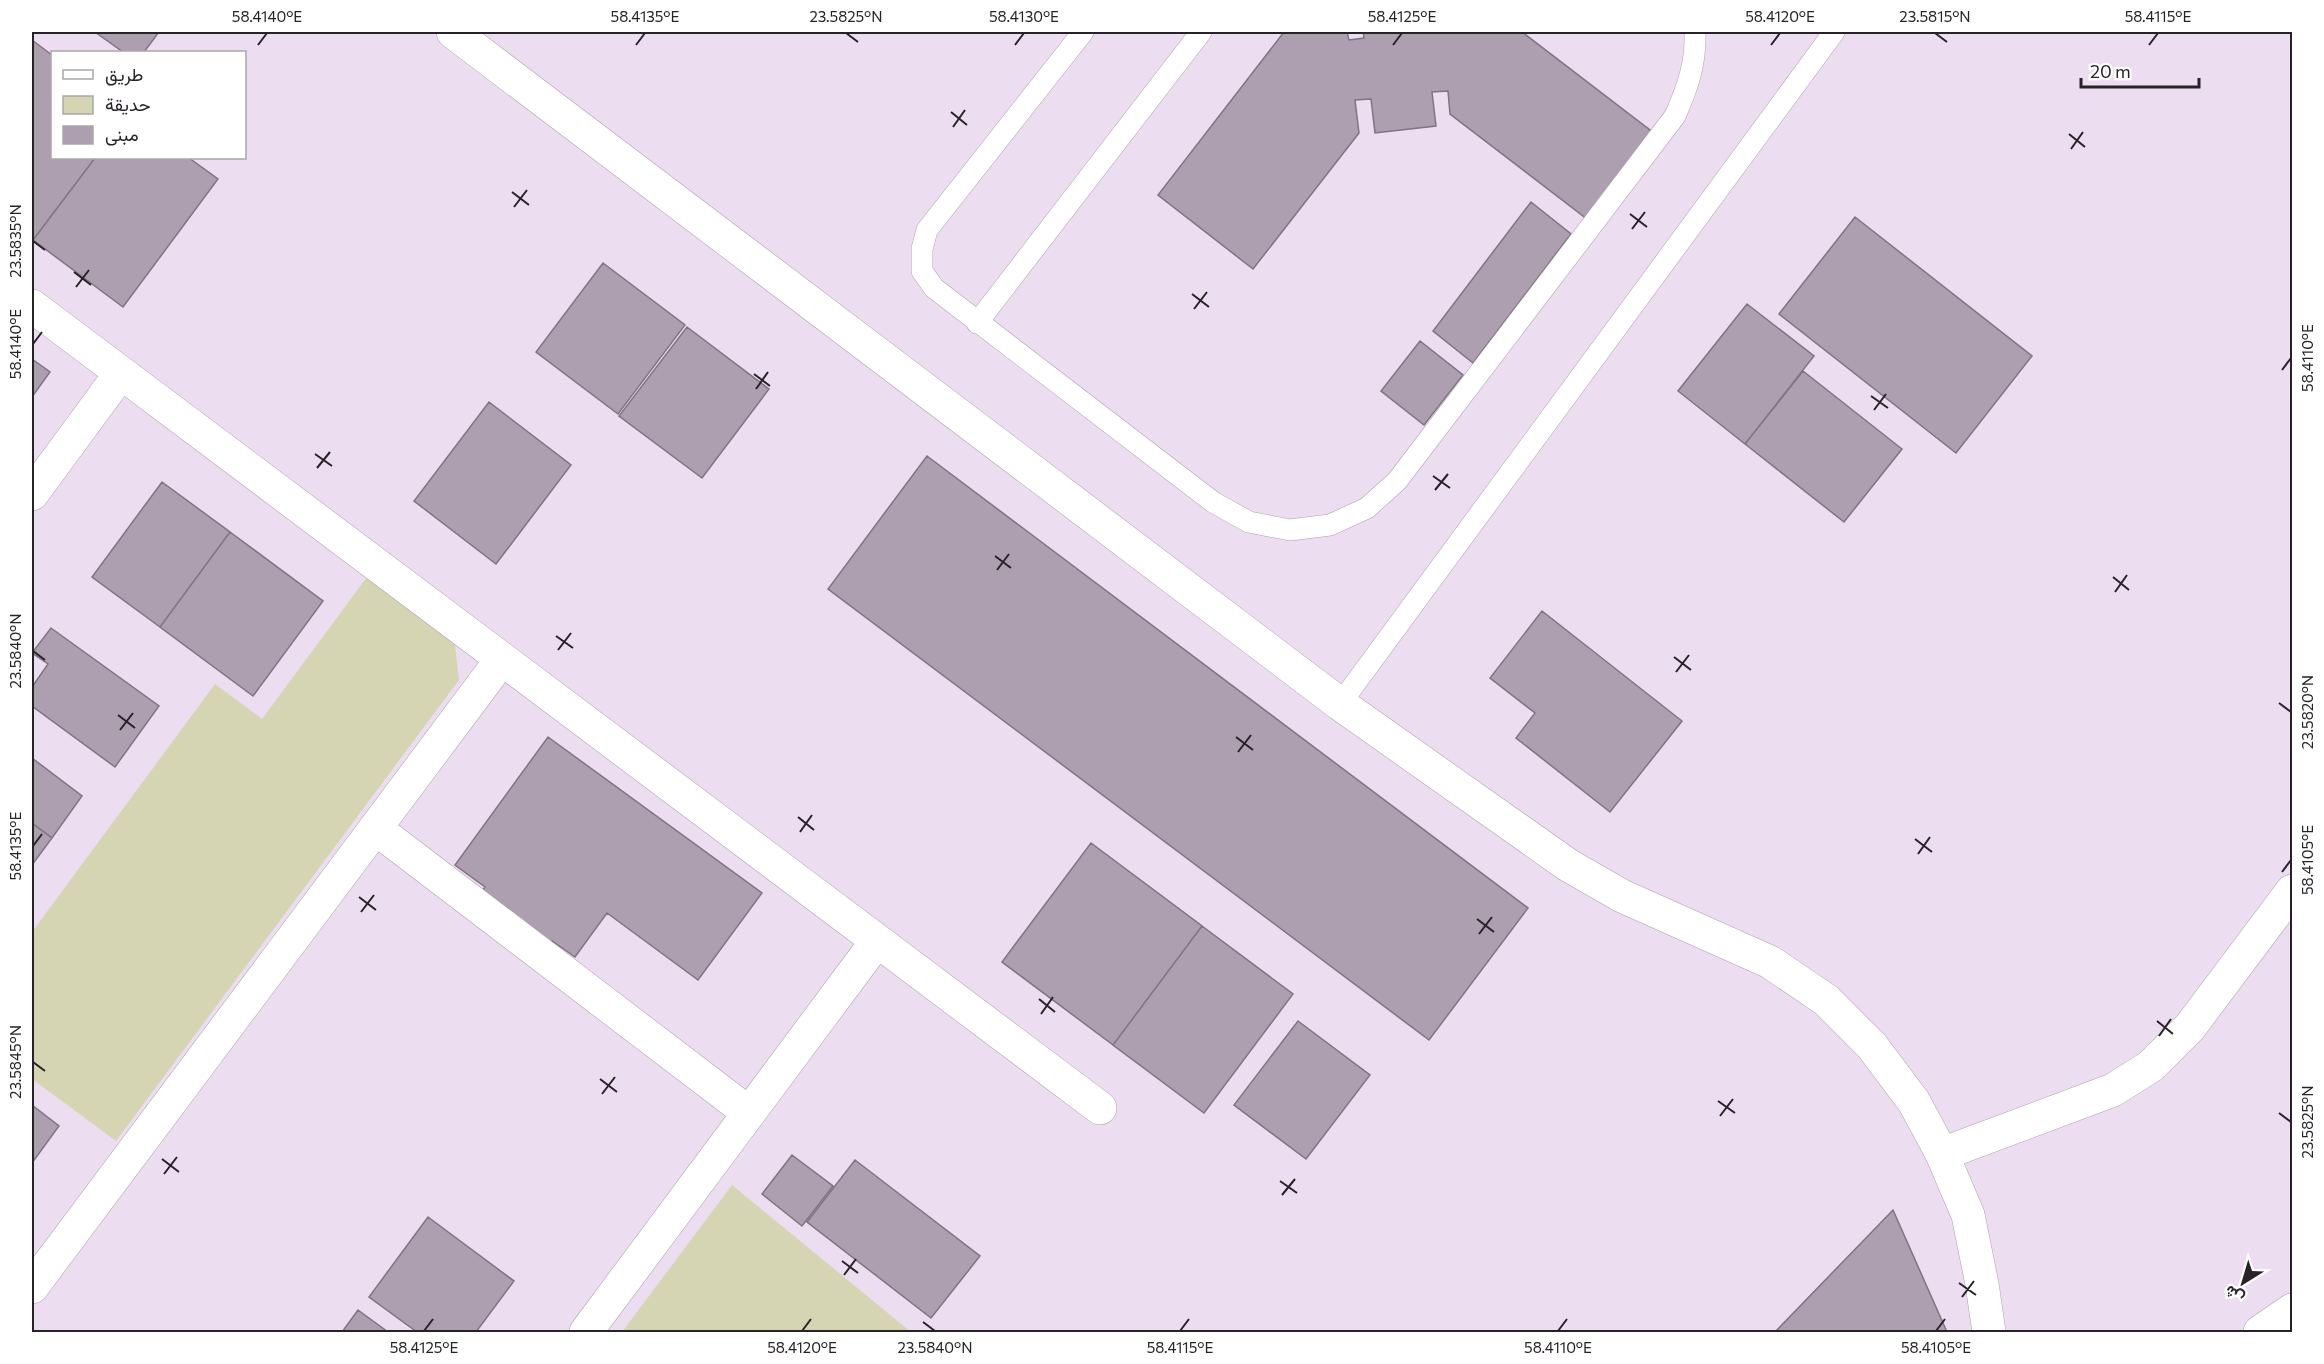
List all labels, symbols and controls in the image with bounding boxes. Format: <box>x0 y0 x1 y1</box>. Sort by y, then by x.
text: 58.4140°E <box>232 7 302 25</box>
text: 58.4135°E <box>611 7 680 25</box>
text: 23.5825°N <box>809 7 883 25</box>
text: 58.4130°E <box>989 7 1059 25</box>
text: 58.4125°E <box>1368 7 1436 25</box>
text: 58.4120°E <box>1745 7 1815 25</box>
text: 23.5815°N <box>1899 7 1971 25</box>
text: 58.4115°E <box>2125 7 2191 25</box>
legend <box>51 51 246 159</box>
scale bar <box>2081 51 2200 89</box>
text: 20 m <box>2090 60 2131 82</box>
text: طريق <box>105 63 143 86</box>
text: حديقة <box>105 93 151 115</box>
text: مبنى <box>105 123 139 146</box>
text: 23.5835°N <box>6 204 24 278</box>
text: 58.4140°E <box>6 309 24 379</box>
text: 58.4110°E <box>2298 324 2316 392</box>
text: 23.5840°N <box>6 613 24 689</box>
text: 23.5820°N <box>2298 675 2316 749</box>
text: 58.4135°E <box>6 811 24 880</box>
text: 58.4105°E <box>2298 825 2316 895</box>
text: 23.5845°N <box>6 1025 24 1099</box>
text: 23.5825°N <box>2298 1085 2316 1159</box>
north arrow <box>2213 1253 2273 1313</box>
text: ش <box>2220 1281 2248 1309</box>
text: 58.4125°E <box>390 1338 458 1356</box>
text: 58.4120°E <box>767 1338 837 1356</box>
text: 23.5840°N <box>897 1338 973 1356</box>
text: 58.4115°E <box>1147 1338 1213 1356</box>
text: 58.4110°E <box>1524 1338 1592 1356</box>
text: 58.4105°E <box>1901 1338 1971 1356</box>

